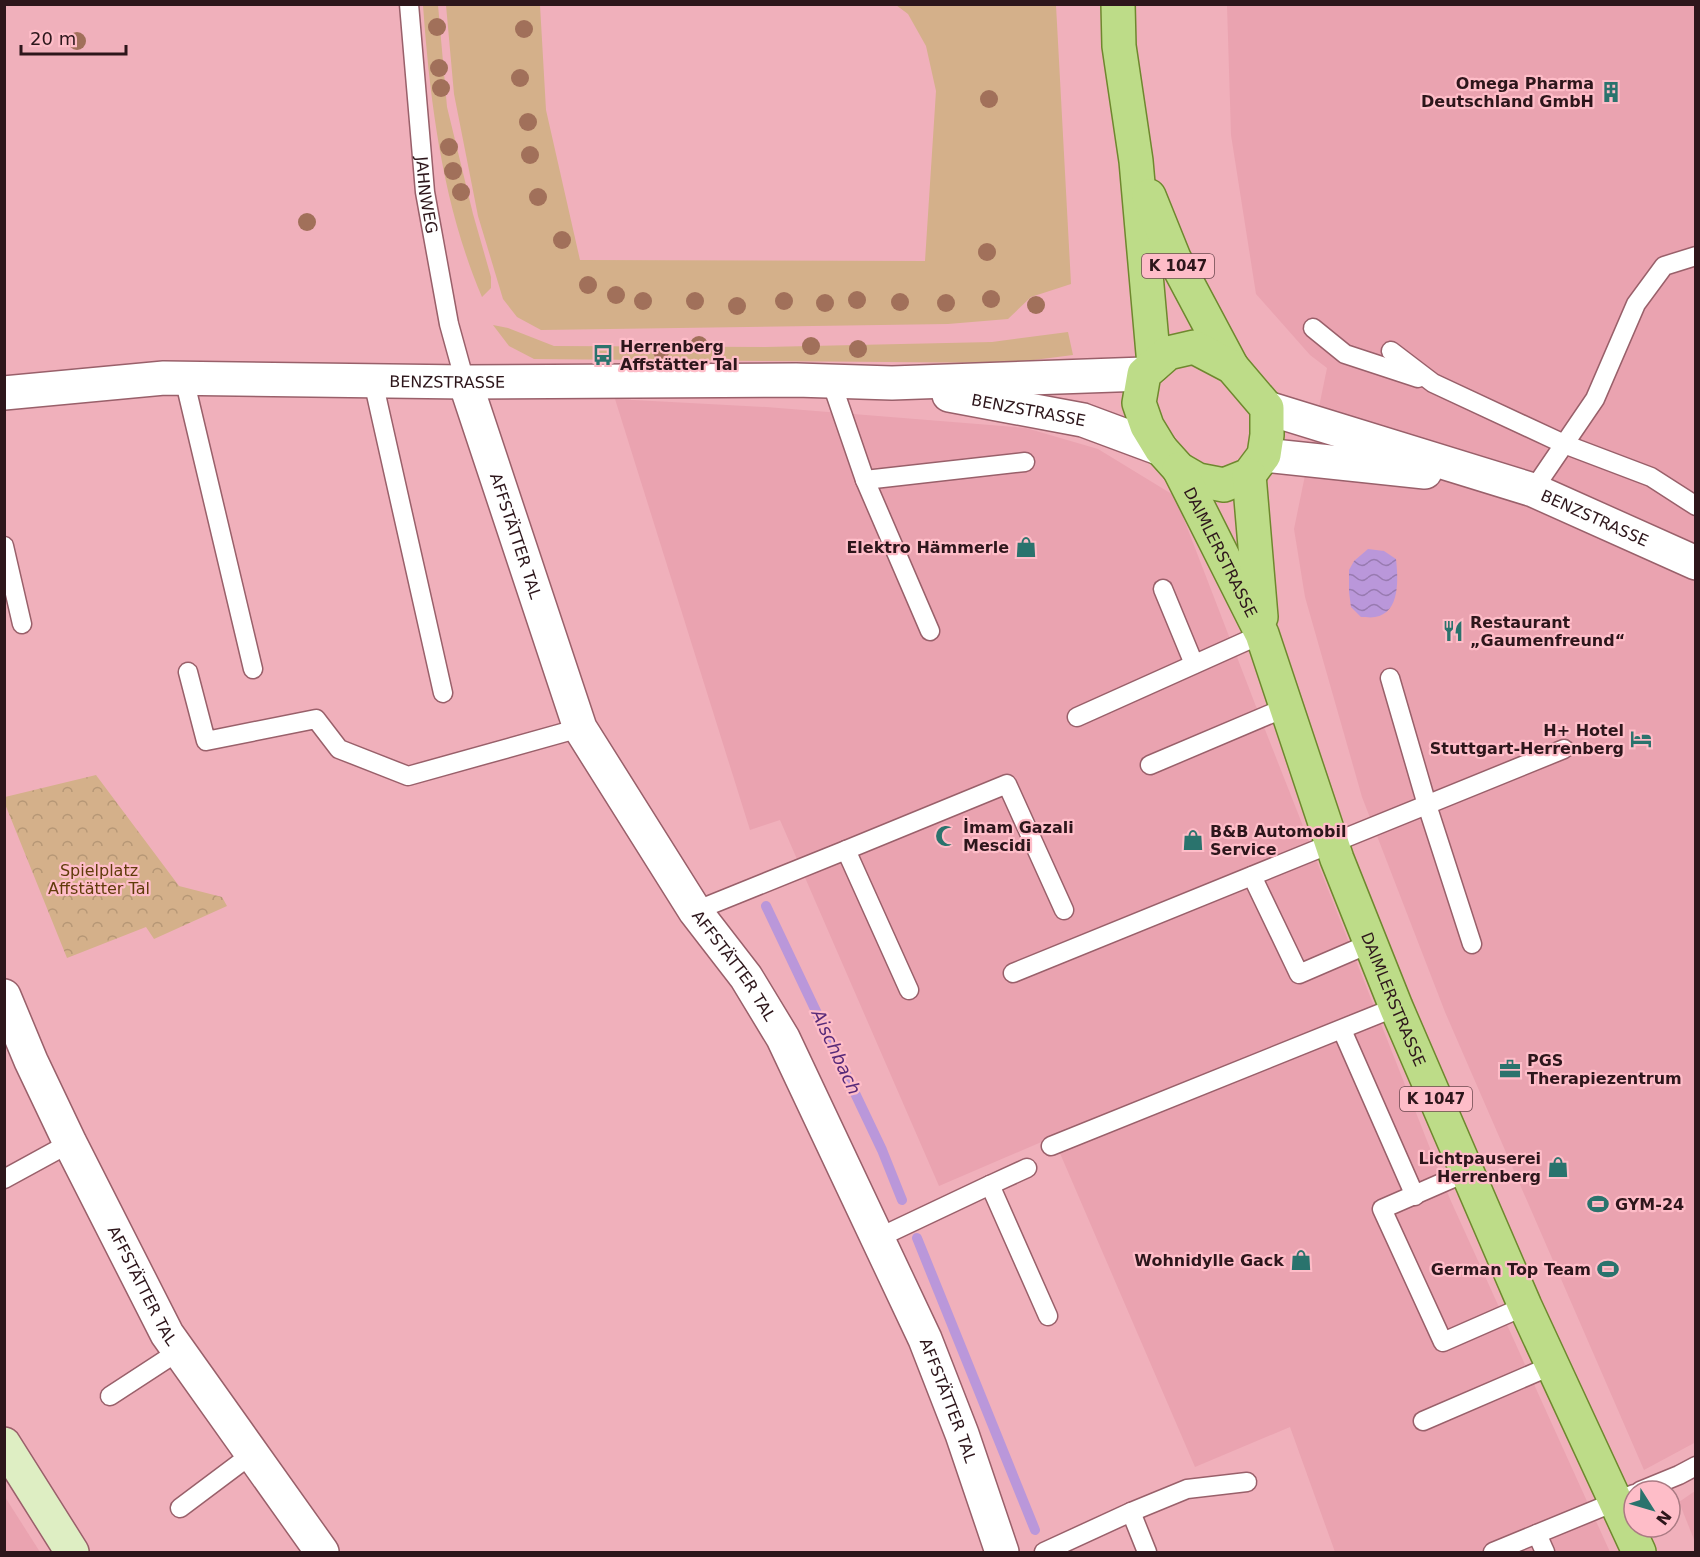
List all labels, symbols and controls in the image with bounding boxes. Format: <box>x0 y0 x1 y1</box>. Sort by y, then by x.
scale bar <box>21 18 126 56</box>
text: 20 m <box>30 28 76 49</box>
place label: Omega Pharma Deutschland GmbH <box>1421 74 1594 111</box>
building icon: Omega Pharma Deutschland GmbH <box>1599 80 1623 104</box>
street label: JAHNWEG <box>412 155 441 235</box>
road number: K 1047 <box>1142 254 1214 278</box>
place label: Herrenberg Affstätter Tal <box>620 337 738 374</box>
bus stop icon: Herrenberg Affstätter Tal <box>591 343 615 367</box>
street label: BENZSTRASSE <box>389 372 505 392</box>
street label: BENZSTRASSE <box>970 390 1087 430</box>
street label: AFFSTÄTTER TAL <box>486 471 545 601</box>
street label: DAIMLERSTRASSE <box>1180 484 1261 621</box>
street label: BENZSTRASSE <box>1538 486 1651 550</box>
shop icon: Elektro Hämmerle <box>1014 535 1038 559</box>
place label: Elektro Hämmerle <box>846 538 1009 557</box>
place label: Restaurant „Gaumenfreund“ <box>1470 613 1625 650</box>
restaurant icon: Restaurant „Gaumenfreund“ <box>1441 619 1465 643</box>
place label: H+ Hotel Stuttgart-Herrenberg <box>1430 721 1624 758</box>
hotel icon: H+ Hotel Stuttgart-Herrenberg <box>1629 727 1653 751</box>
place label: İmam Gazali Mescidi <box>963 818 1074 855</box>
place label: B&B Automobil Service <box>1210 822 1346 859</box>
mosque icon: İmam Gazali Mescidi <box>934 824 958 848</box>
shop icon: B&B Automobil Service <box>1181 828 1205 852</box>
park label: Spielplatz Affstätter Tal <box>48 861 150 898</box>
street label: AFFSTÄTTER TAL <box>688 907 779 1025</box>
street label: DAIMLERSTRASSE <box>1357 929 1429 1069</box>
water label: Aischbach <box>807 1005 865 1098</box>
place label: PGS Therapiezentrum <box>1527 1051 1682 1088</box>
office icon: PGS Therapiezentrum <box>1498 1057 1522 1081</box>
road number: K 1047 <box>1400 1087 1472 1111</box>
place label: Lichtpauserei Herrenberg <box>1419 1149 1541 1186</box>
shop icon: Lichtpauserei Herrenberg <box>1546 1155 1570 1179</box>
sports icon: GYM-24 <box>1586 1192 1610 1216</box>
place label: GYM-24 <box>1615 1195 1684 1214</box>
street label: AFFSTÄTTER TAL <box>104 1223 181 1349</box>
shop icon: Wohnidylle Gack <box>1289 1248 1313 1272</box>
place label: Wohnidylle Gack <box>1134 1251 1284 1270</box>
sports icon: German Top Team <box>1596 1257 1620 1281</box>
place label: German Top Team <box>1431 1260 1591 1279</box>
street label: AFFSTÄTTER TAL <box>916 1336 980 1465</box>
north arrow <box>1622 1479 1682 1539</box>
text: N <box>1652 1507 1675 1529</box>

